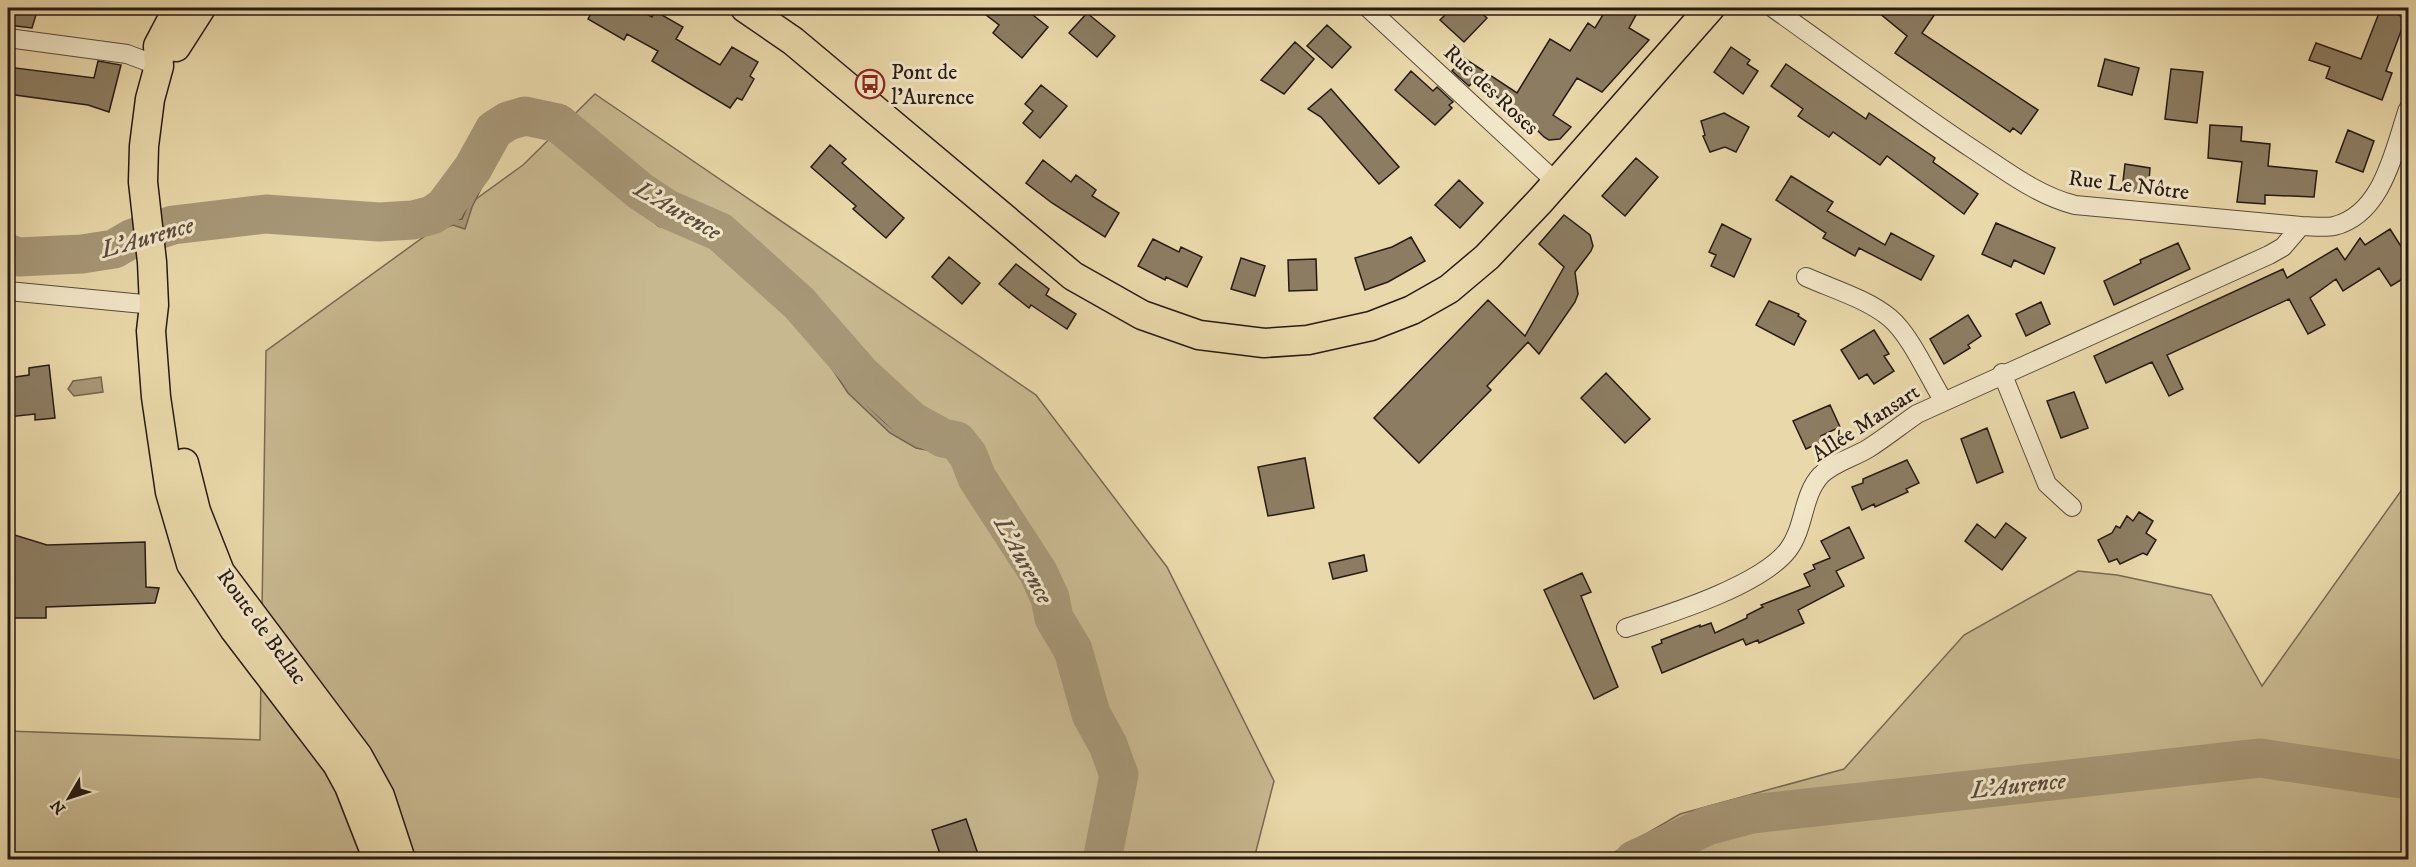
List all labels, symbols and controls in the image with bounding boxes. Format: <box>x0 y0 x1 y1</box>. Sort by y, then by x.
street label: Rue des Roses <box>1438 39 1544 141</box>
place label: Pont de l'Aurence <box>891 59 974 111</box>
bus stop icon: Pont de l'Aurence <box>854 68 886 100</box>
street label: Rue Le Nôtre <box>2067 165 2191 206</box>
water label: L'Aurence <box>627 173 727 248</box>
water label: L'Aurence <box>96 210 198 266</box>
street label: Allée Mansart <box>1807 378 1925 468</box>
water label: L'Aurence <box>986 510 1060 610</box>
street label: Route de Bellac <box>211 564 313 690</box>
water label: L'Aurence <box>1967 766 2068 806</box>
north arrow <box>39 768 99 828</box>
text: N <box>46 795 70 818</box>

